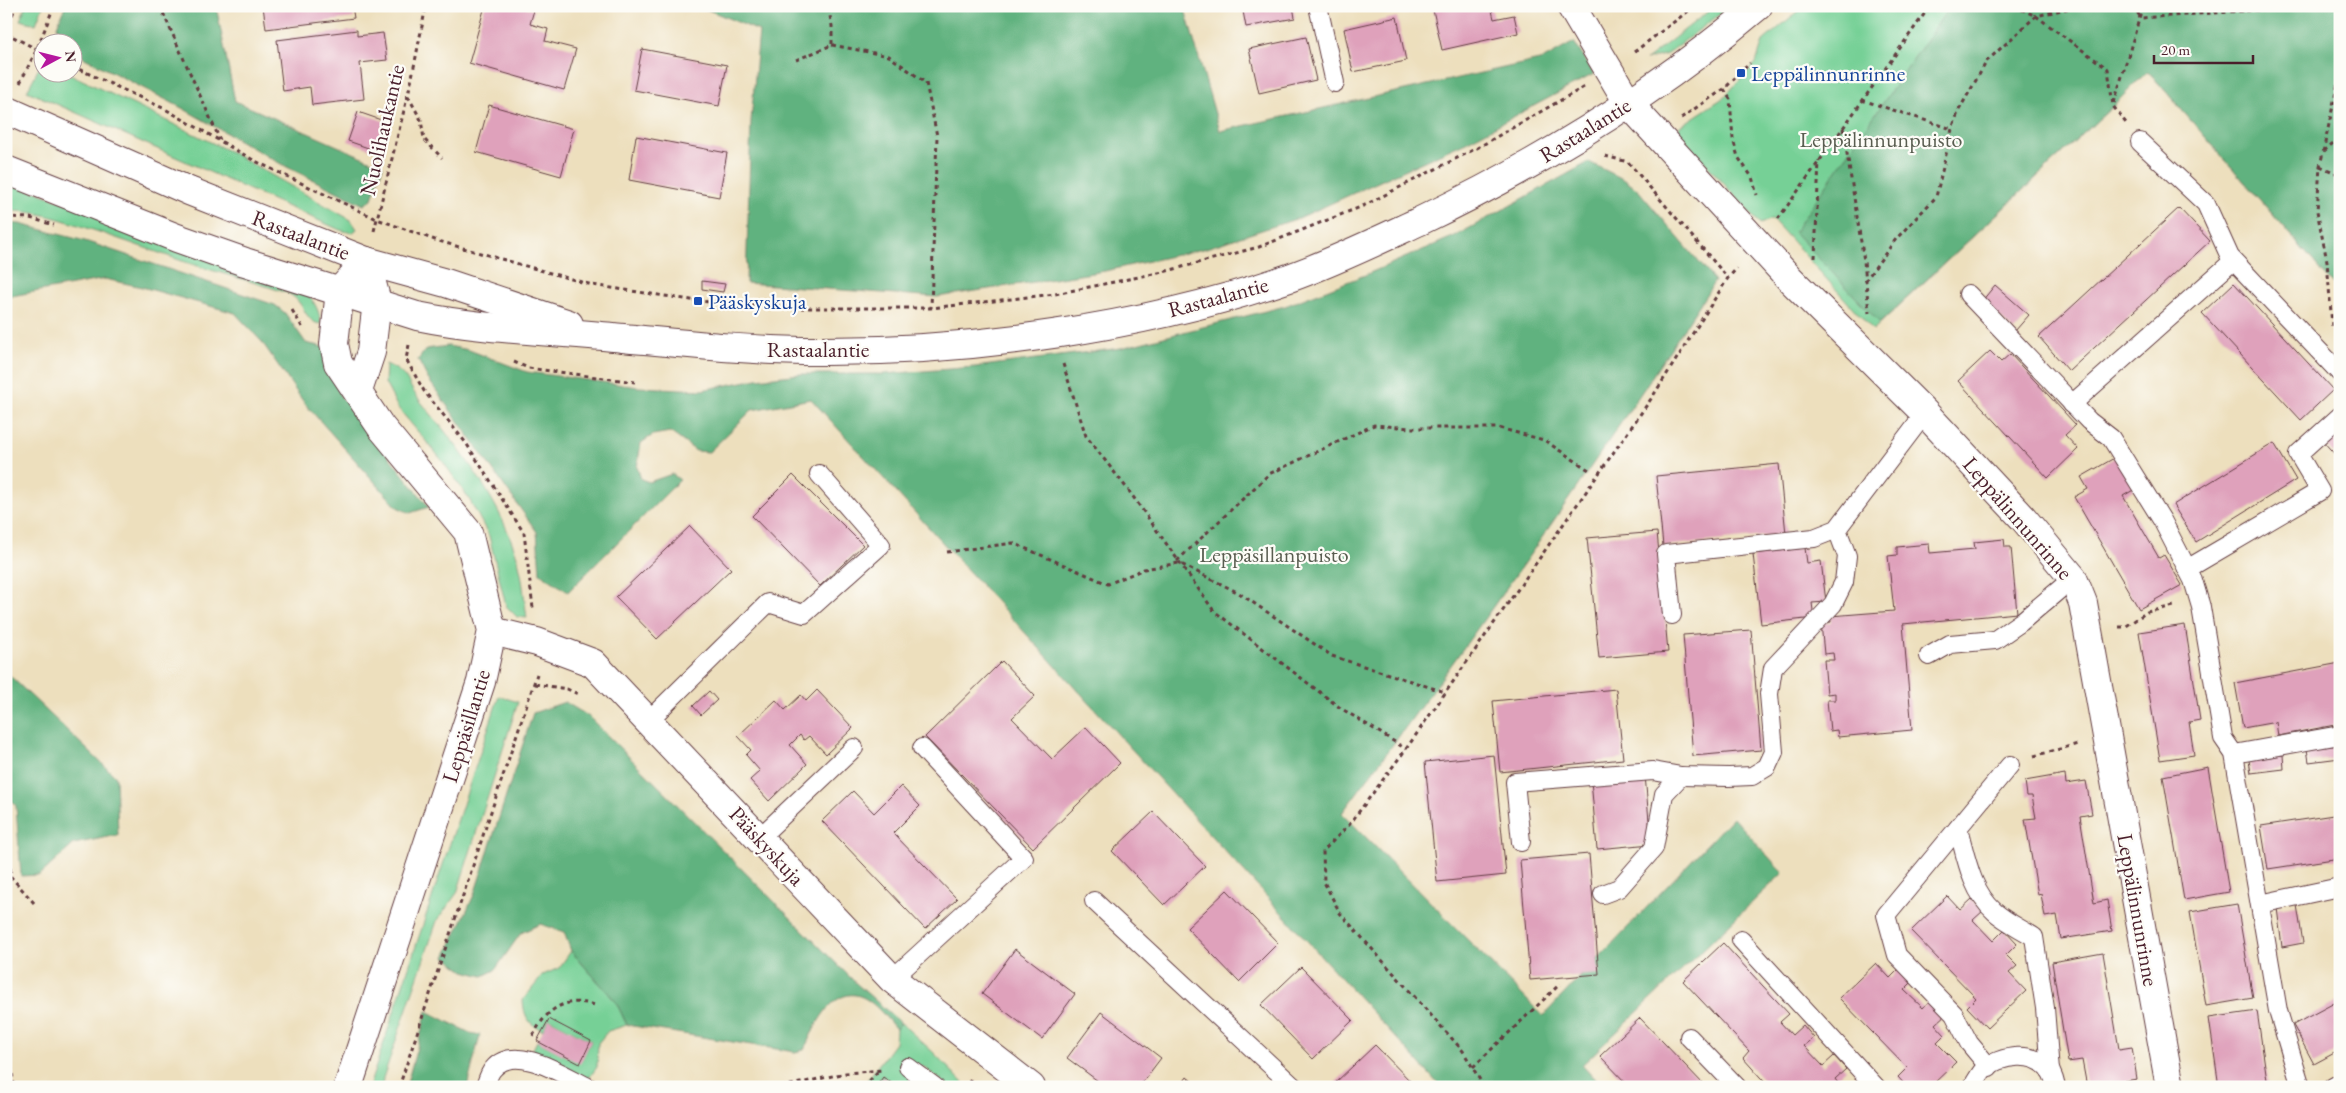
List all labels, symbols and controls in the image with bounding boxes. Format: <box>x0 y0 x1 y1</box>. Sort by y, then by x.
north arrow <box>32 32 82 82</box>
scale bar <box>2154 32 2252 64</box>
text: 20 m <box>2161 40 2190 59</box>
text: N <box>61 50 81 64</box>
place label: Leppälinnunrinne <box>1751 59 1906 88</box>
street label: Nuolihaukantie <box>353 61 411 198</box>
marker: Leppälinnunrinne <box>1735 67 1747 79</box>
street label: Rastaalantie <box>1534 90 1637 169</box>
park label: Leppälinnunpuisto <box>1799 125 1963 154</box>
street label: Rastaalantie <box>248 203 354 267</box>
street label: Rastaalantie <box>1165 270 1272 324</box>
place label: Pääskyskuja <box>708 287 807 316</box>
marker: Pääskyskuja <box>692 295 704 307</box>
street label: Rastaalantie <box>767 335 870 364</box>
street label: Leppälinnunrinne <box>1956 450 2080 586</box>
park label: Leppäsillanpuisto <box>1199 540 1349 569</box>
street label: Leppäsillantie <box>435 665 497 786</box>
street label: Pääskyskuja <box>723 800 811 892</box>
street label: Leppälinnunrinne <box>2110 832 2166 989</box>

